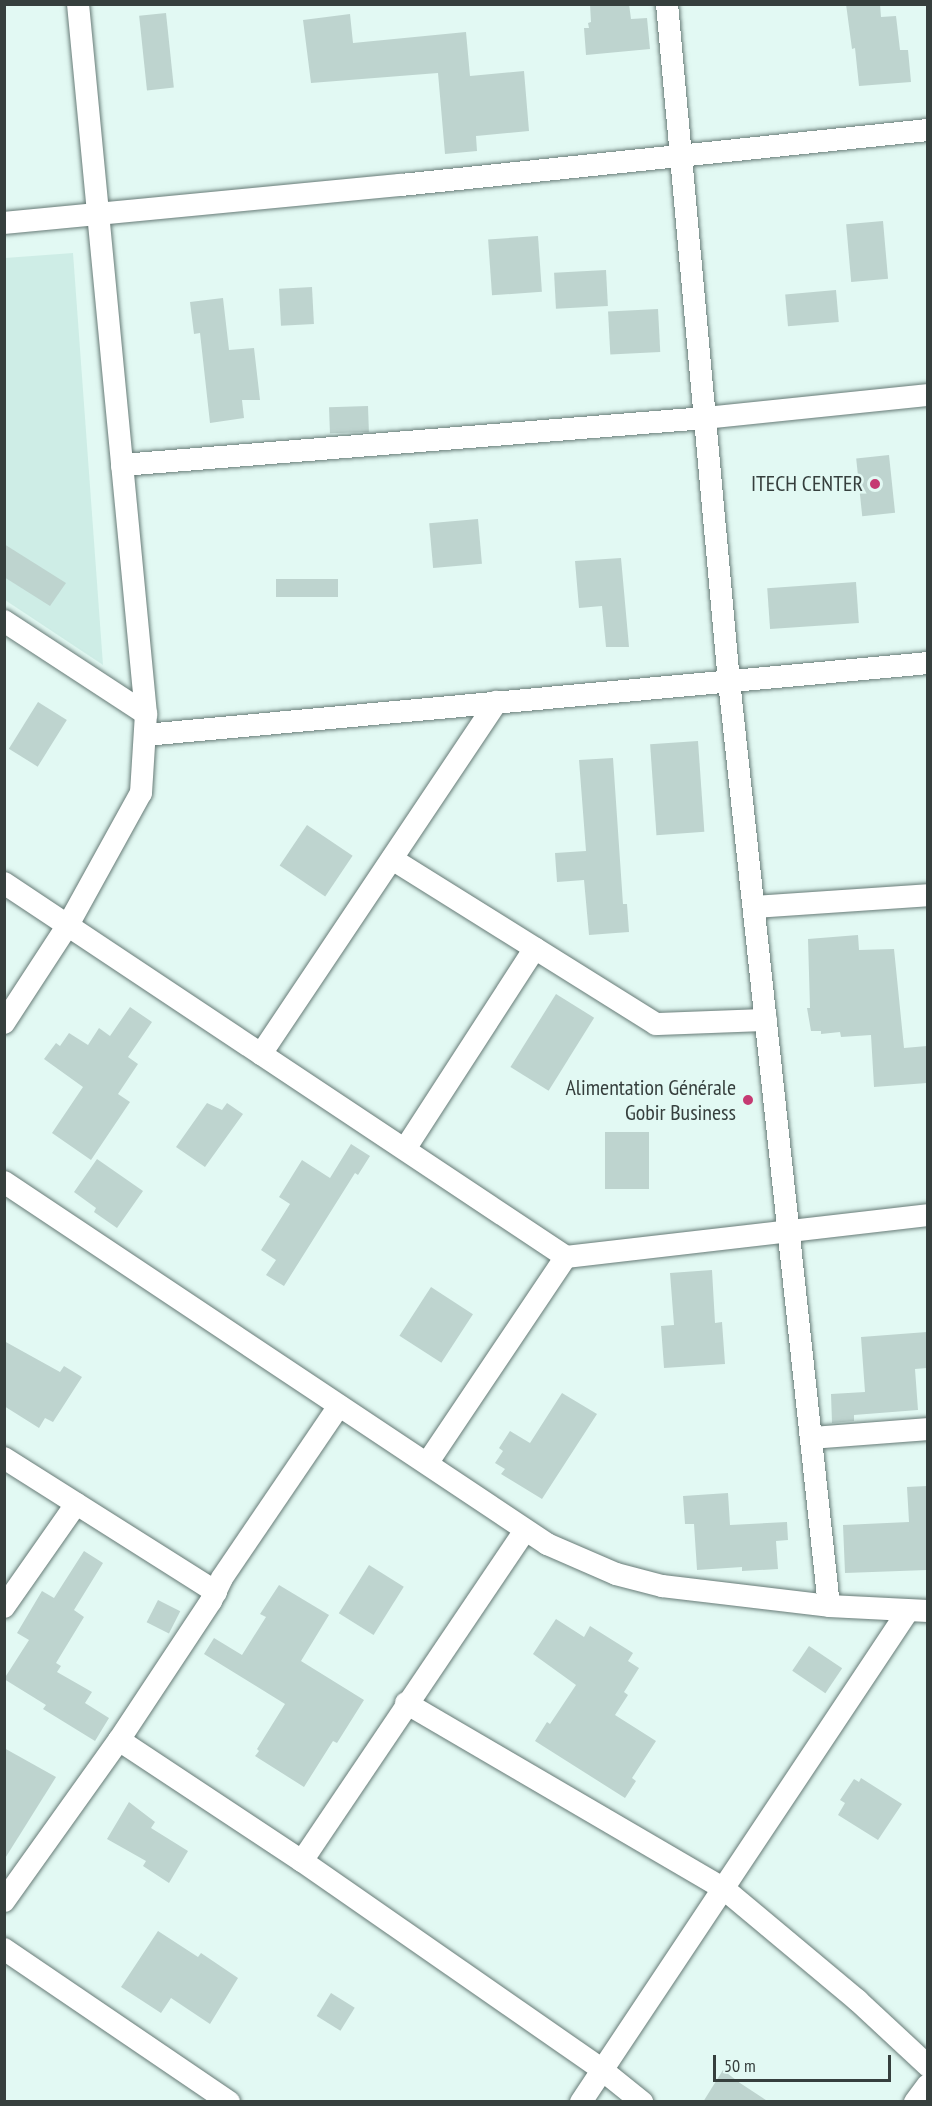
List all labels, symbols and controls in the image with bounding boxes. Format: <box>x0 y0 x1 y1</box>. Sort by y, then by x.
place label: ITECH CENTER <box>751 471 863 497</box>
marker: ITECH CENTER <box>868 477 882 491</box>
place label: Alimentation Générale Gobir Business <box>565 1074 736 1126</box>
marker: Alimentation Générale Gobir Business <box>741 1093 755 1107</box>
scale bar <box>716 2043 894 2081</box>
text: 50 m <box>724 2054 756 2077</box>

